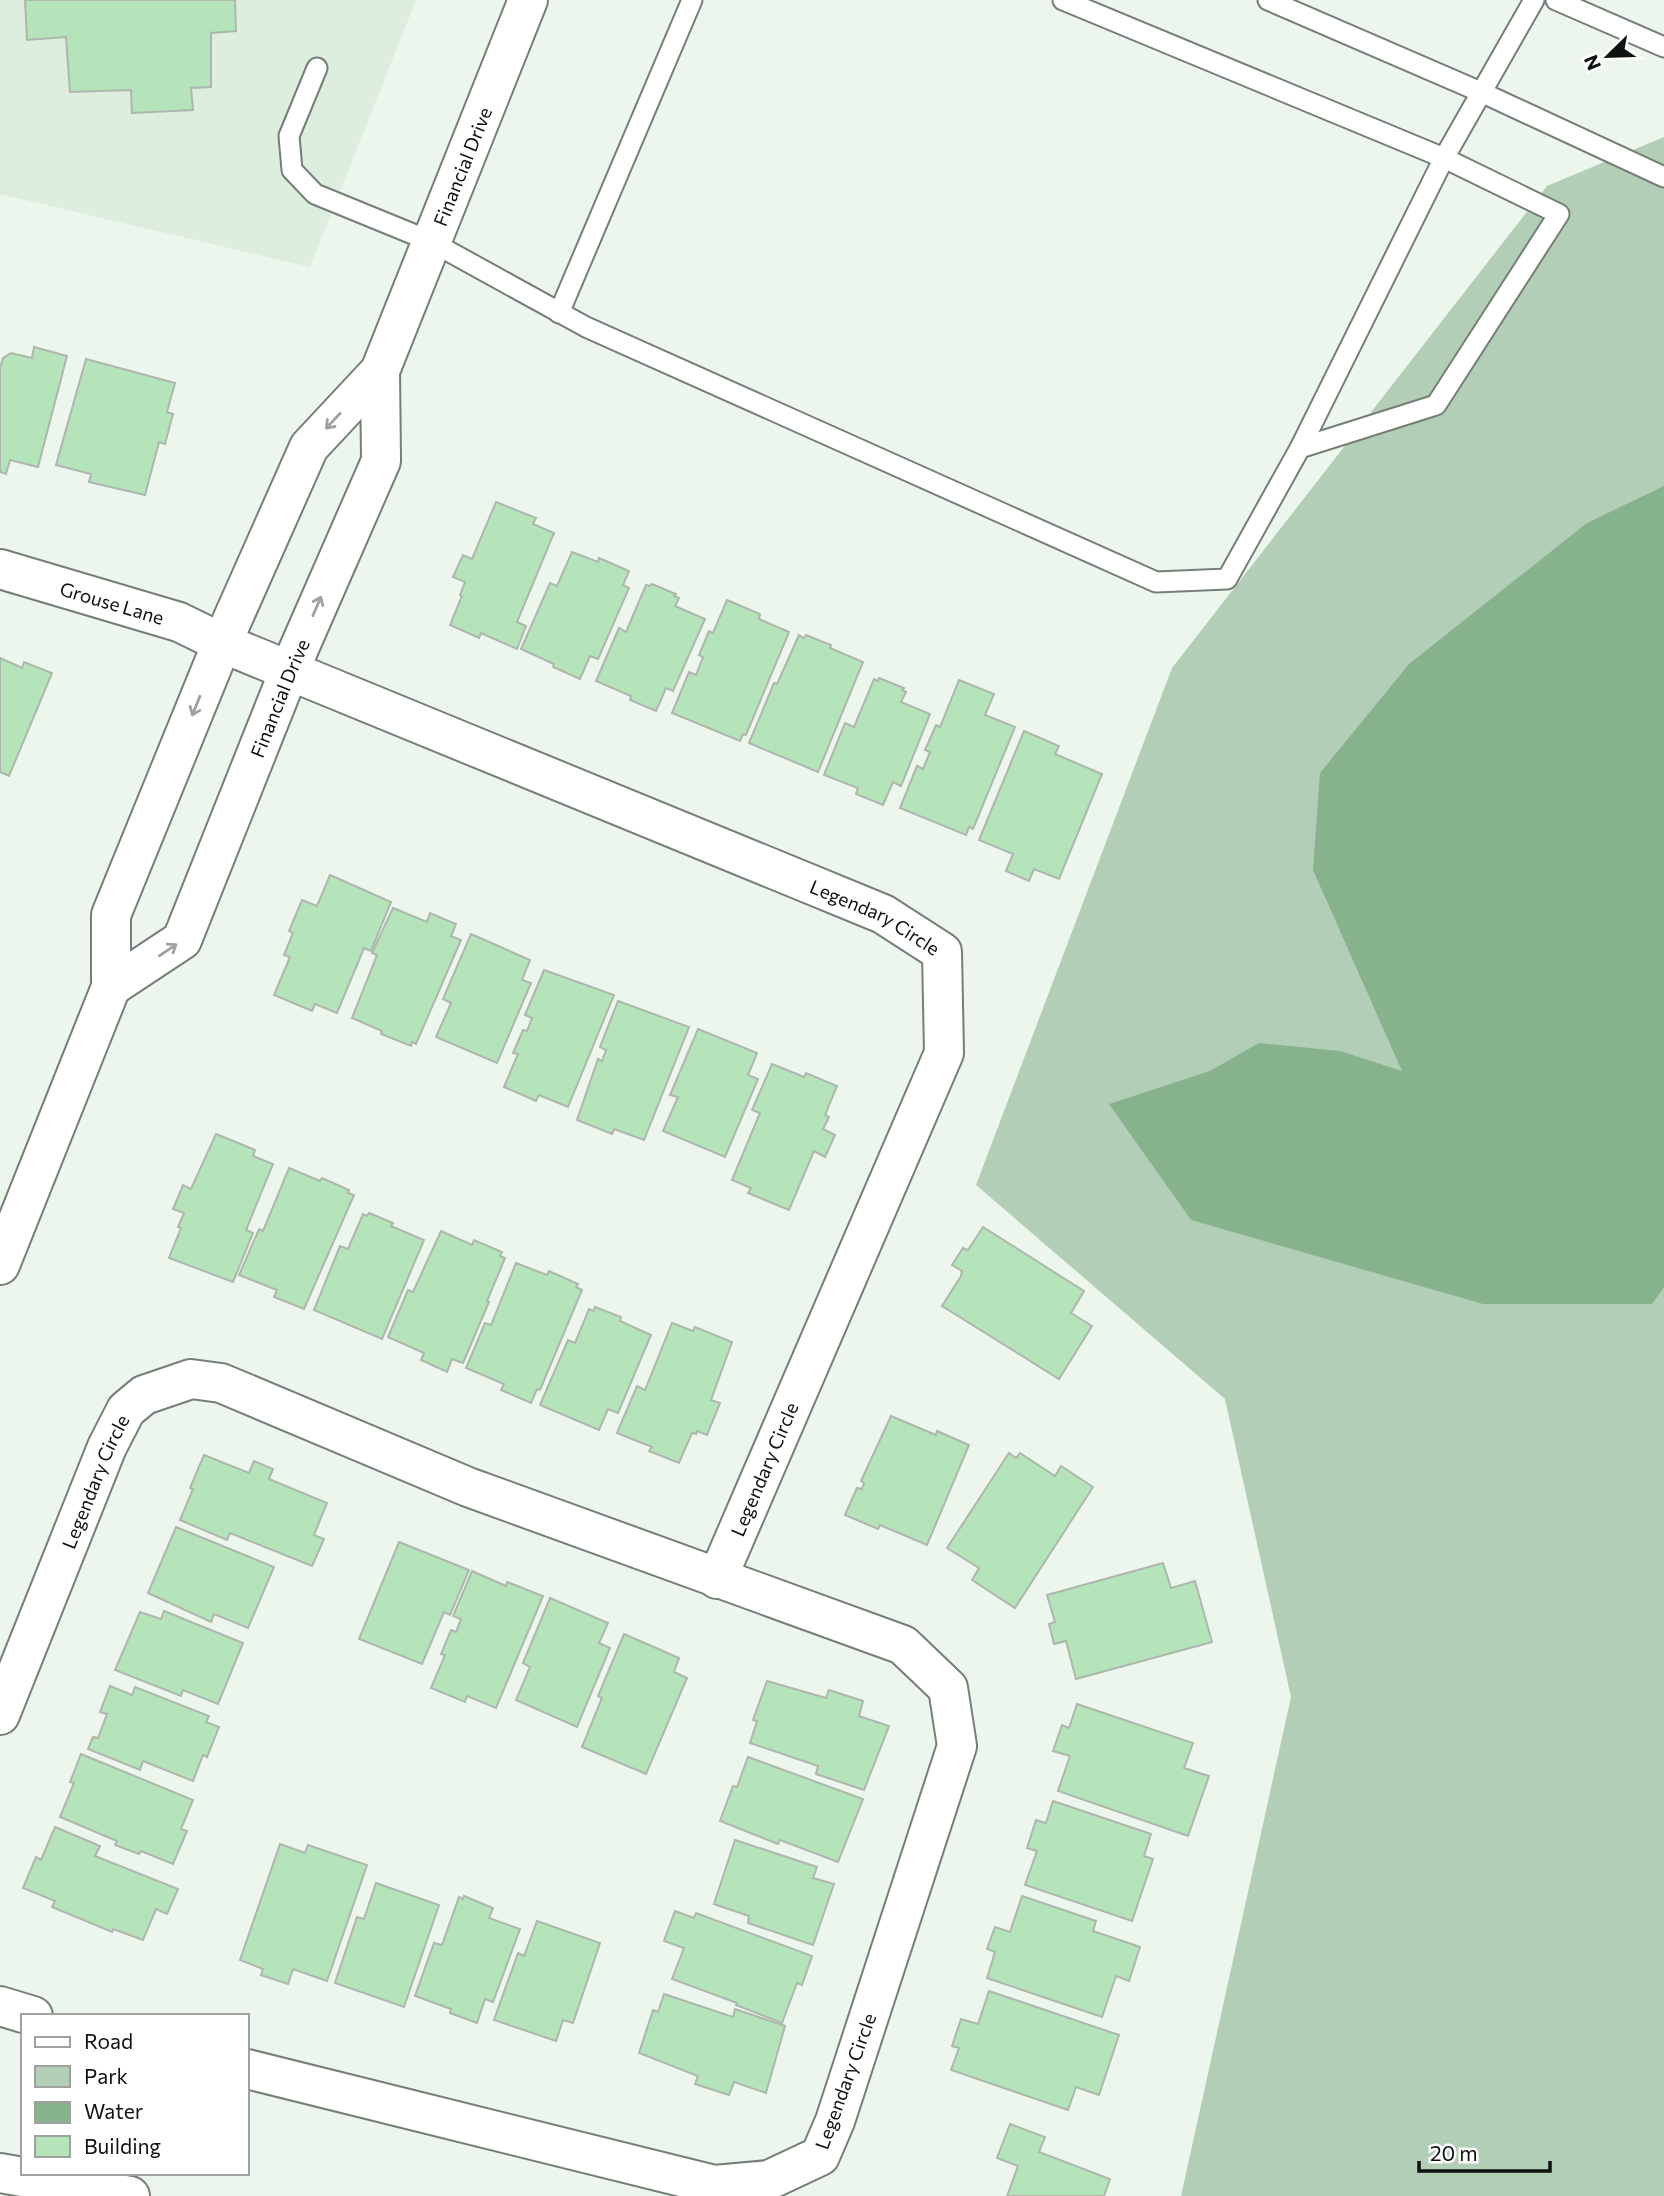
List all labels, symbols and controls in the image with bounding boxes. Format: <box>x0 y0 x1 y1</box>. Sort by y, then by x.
north arrow <box>1573 21 1643 91</box>
text: N <box>1579 52 1605 74</box>
street label: Financial Drive <box>428 103 496 229</box>
one-way arrow <box>325 412 342 429</box>
street label: Grouse Lane <box>57 576 167 628</box>
one-way arrow <box>311 596 324 618</box>
street label: Financial Drive <box>245 635 313 761</box>
one-way arrow <box>189 694 202 716</box>
street label: Legendary Circle <box>807 874 945 959</box>
one-way arrow <box>158 942 177 957</box>
street label: Legendary Circle <box>725 1399 803 1539</box>
street label: Legendary Circle <box>56 1411 133 1552</box>
street label: Legendary Circle <box>810 2010 880 2152</box>
legend <box>21 2014 248 2175</box>
text: Road <box>84 2028 133 2053</box>
text: Park <box>84 2063 128 2088</box>
text: Water <box>84 2098 143 2123</box>
scale bar <box>1419 2130 1550 2174</box>
text: Building <box>84 2133 161 2158</box>
text: 20 m <box>1430 2140 1478 2165</box>

